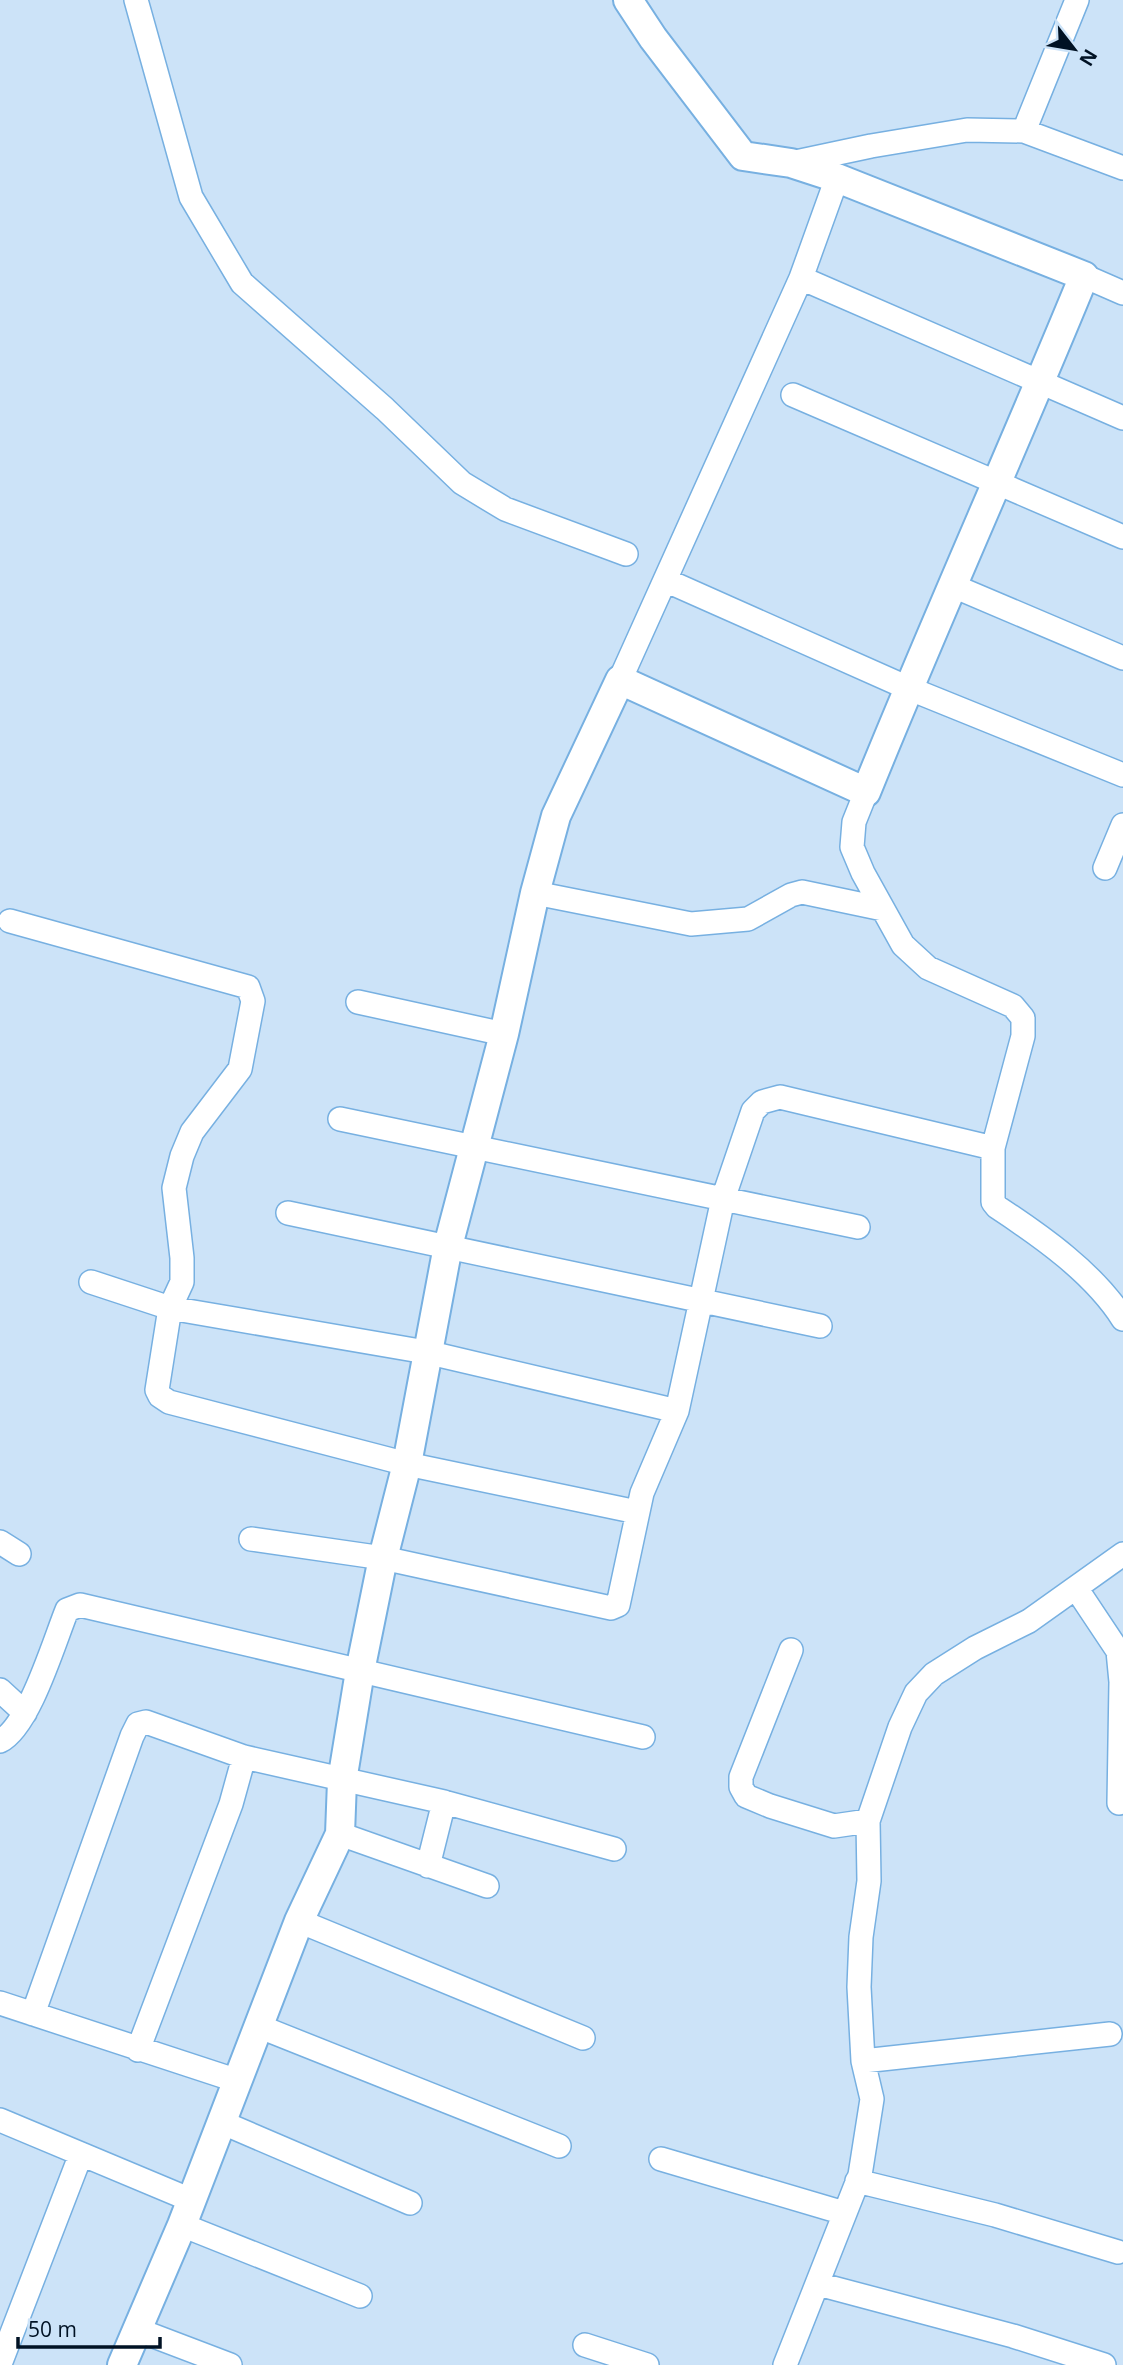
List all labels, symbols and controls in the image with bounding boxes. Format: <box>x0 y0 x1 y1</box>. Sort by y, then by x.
north arrow <box>1039 14 1109 84</box>
text: N <box>1073 44 1104 71</box>
scale bar <box>18 2306 159 2350</box>
text: 50 m <box>28 2315 77 2343</box>

